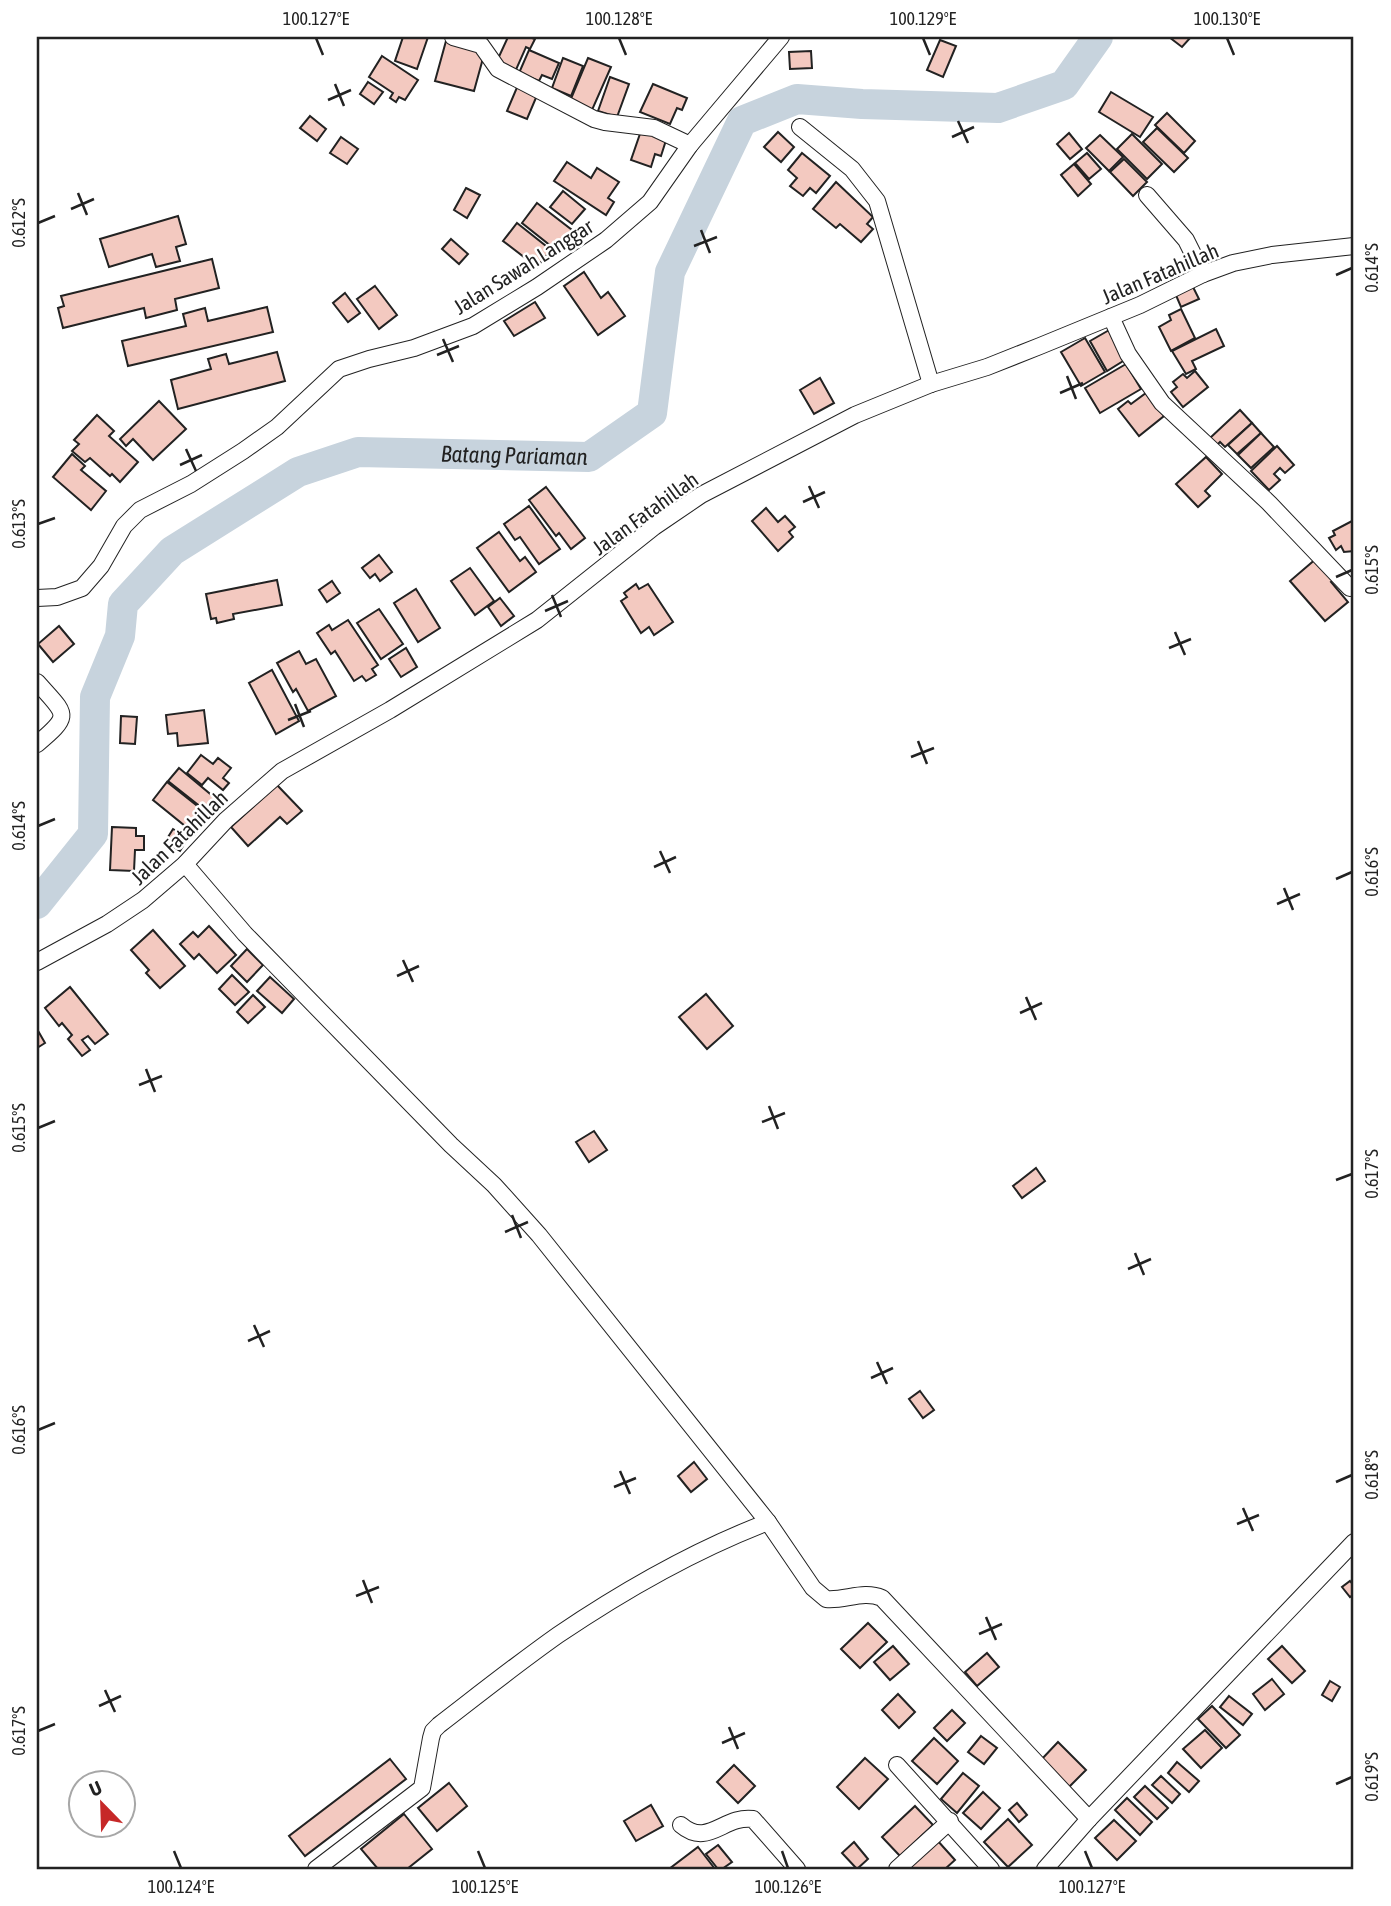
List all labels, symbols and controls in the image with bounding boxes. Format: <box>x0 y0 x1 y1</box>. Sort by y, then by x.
text: 100.127°E <box>283 8 350 29</box>
text: 100.128°E <box>586 8 653 29</box>
text: 100.129°E <box>890 8 957 29</box>
text: 100.130°E <box>1194 8 1261 29</box>
text: 0.612°S <box>8 198 29 248</box>
street label: Jalan Sawah Langgar <box>449 213 598 319</box>
street label: Jalan Fatahillah <box>1098 238 1222 308</box>
text: 0.614°S <box>1361 243 1382 293</box>
water label: Batang Pariaman <box>440 441 588 470</box>
street label: Jalan Fatahillah <box>588 467 702 559</box>
text: 0.613°S <box>8 499 29 549</box>
text: 0.615°S <box>1361 545 1382 595</box>
street label: Jalan Fatahillah <box>126 785 232 889</box>
text: 0.614°S <box>8 801 29 851</box>
text: 0.616°S <box>1361 847 1382 897</box>
text: 0.615°S <box>8 1103 29 1153</box>
text: 0.617°S <box>1361 1149 1382 1199</box>
text: 0.616°S <box>8 1405 29 1455</box>
text: 0.618°S <box>1361 1450 1382 1500</box>
text: 0.617°S <box>8 1706 29 1756</box>
text: 0.619°S <box>1361 1752 1382 1802</box>
north arrow <box>66 1770 136 1840</box>
text: U <box>86 1776 105 1801</box>
text: 100.124°E <box>148 1876 215 1897</box>
text: 100.125°E <box>452 1876 519 1897</box>
text: 100.126°E <box>755 1876 822 1897</box>
text: 100.127°E <box>1059 1876 1126 1897</box>

